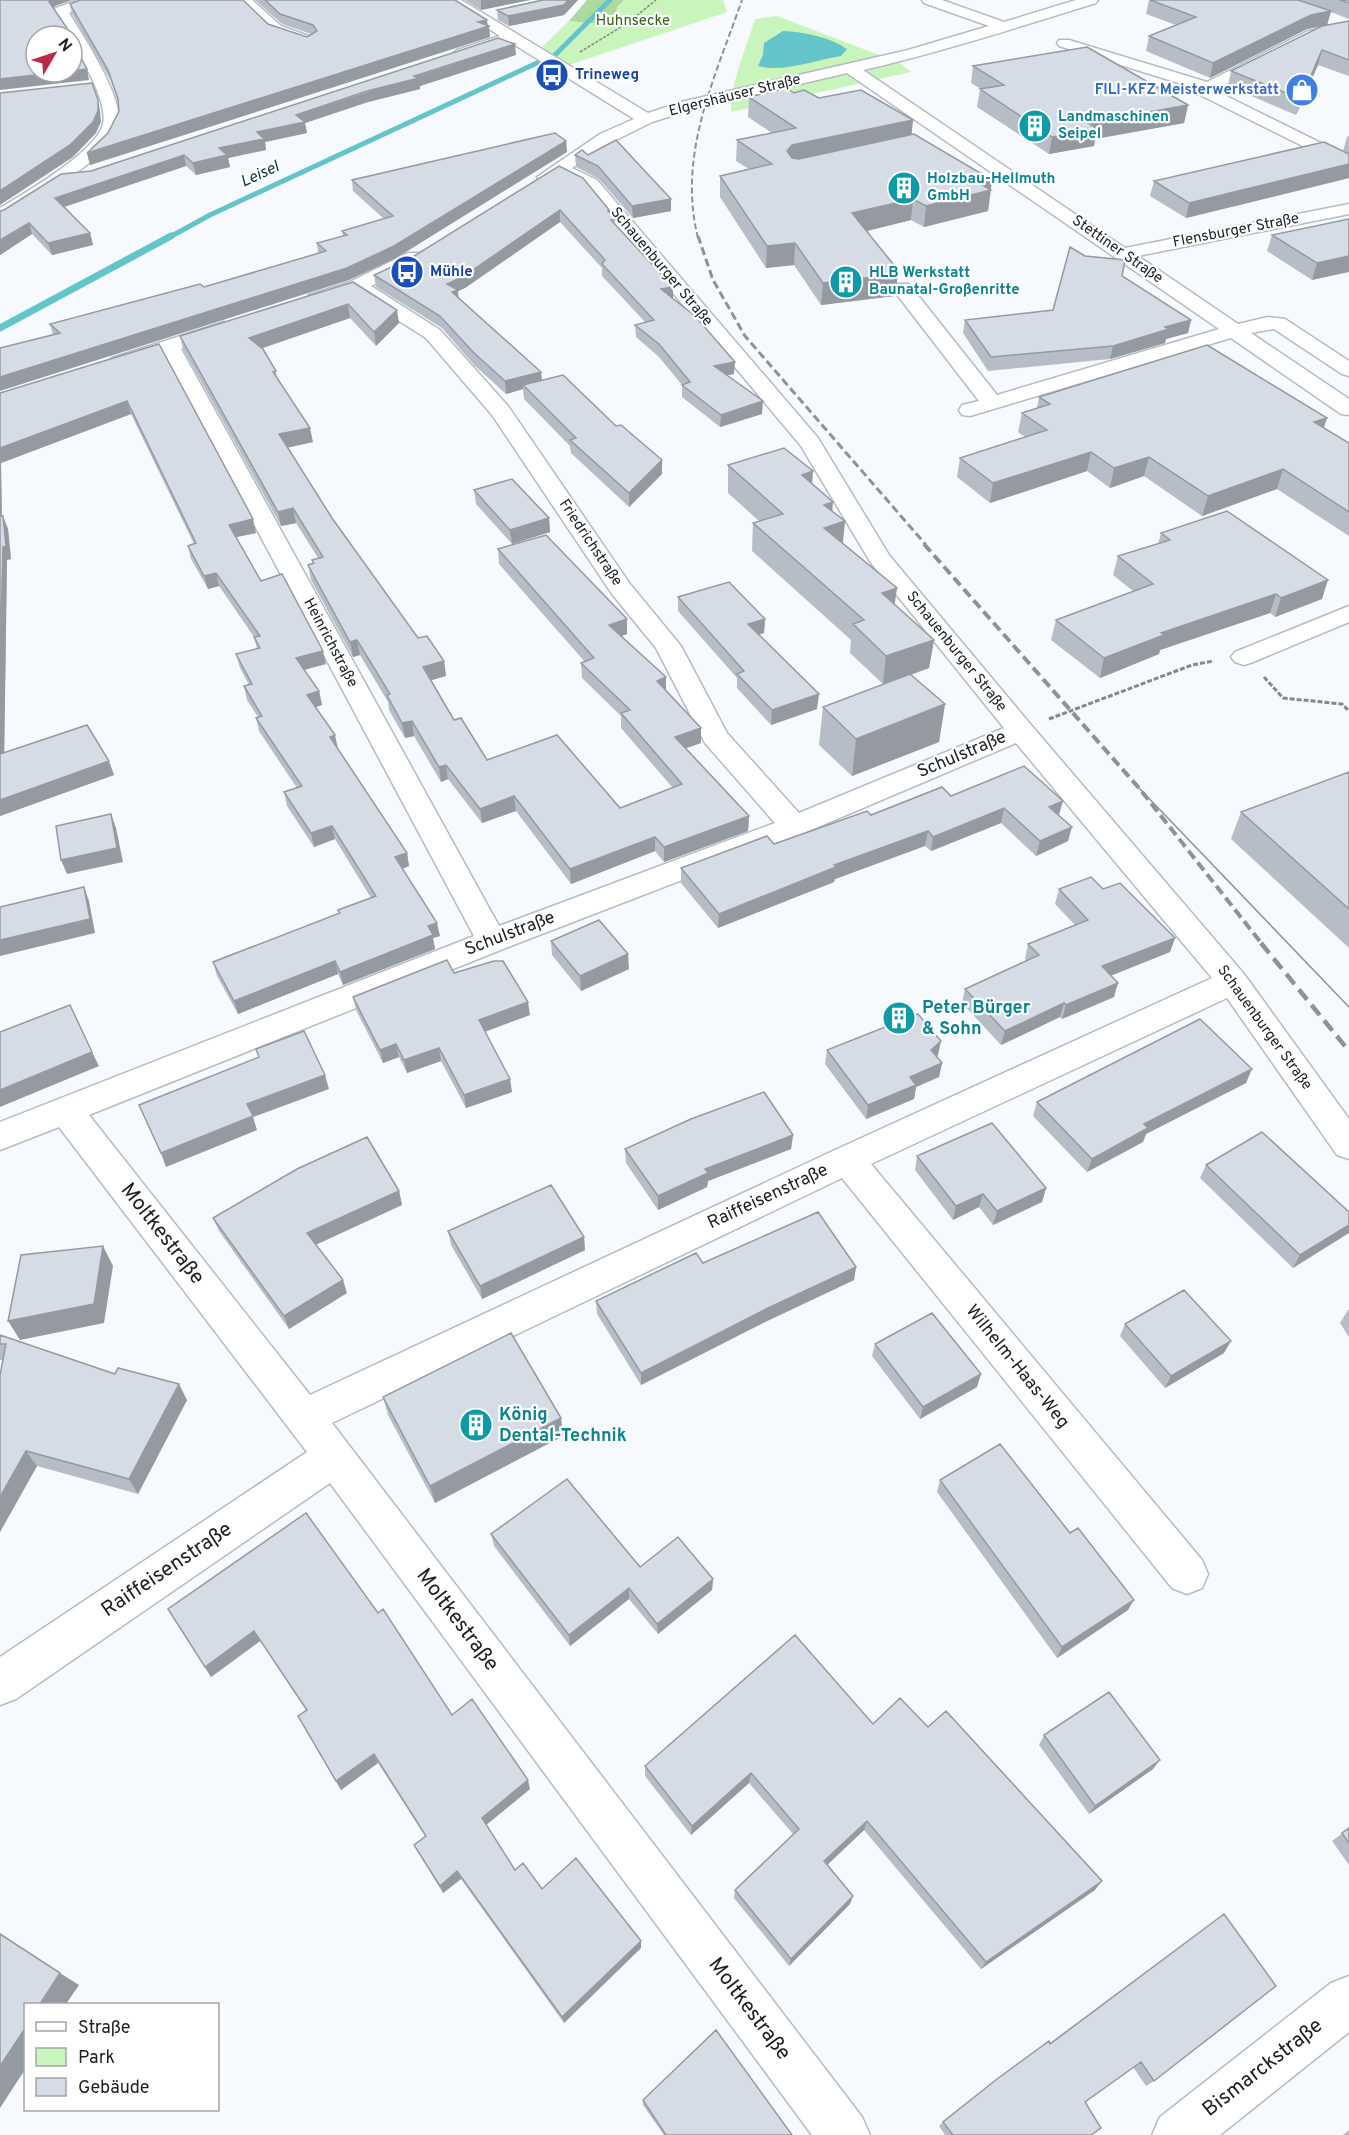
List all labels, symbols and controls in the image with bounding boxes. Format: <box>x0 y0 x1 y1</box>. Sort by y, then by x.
park label: Huhnsecke <box>596 12 670 31</box>
north arrow <box>24 24 84 84</box>
text: N <box>53 35 75 57</box>
bus stop icon: Trineweg <box>534 57 570 93</box>
place label: Trineweg <box>575 66 639 85</box>
street label: Elgershäuser Straße <box>667 70 803 122</box>
shop icon: FILI-KFZ Meisterwerkstatt <box>1284 72 1320 108</box>
place label: FILI-KFZ Meisterwerkstatt <box>1095 81 1279 100</box>
building icon: Landmaschinen Seipel <box>1017 108 1053 144</box>
place label: Landmaschinen Seipel <box>1058 108 1169 144</box>
water label: Leisel <box>238 157 283 193</box>
building icon: Holzbau-Hellmuth GmbH <box>886 170 922 206</box>
place label: Holzbau-Hellmuth GmbH <box>927 170 1055 206</box>
street label: Schauenburger Straße <box>606 204 716 330</box>
street label: Flensburger Straße <box>1171 209 1301 253</box>
street label: Stettiner Straße <box>1068 212 1166 288</box>
bus stop icon: Mühle <box>389 254 425 290</box>
place label: Mühle <box>430 263 473 282</box>
building icon: HLB Werkstatt Baunatal-Großenritte <box>828 264 864 300</box>
place label: HLB Werkstatt Baunatal-Großenritte <box>869 264 1020 300</box>
street label: Friedrichstraße <box>554 496 626 590</box>
street label: Schauenburger Straße <box>902 588 1010 716</box>
street label: Heinrichstraße <box>299 595 361 691</box>
street label: Schulstraße <box>914 726 1010 784</box>
street label: Schulstraße <box>462 906 558 962</box>
street label: Schauenburger Straße <box>1212 962 1316 1094</box>
place label: Peter Bürger & Sohn <box>922 997 1031 1041</box>
building icon: Peter Bürger & Sohn <box>881 1000 917 1036</box>
street label: Raiffeisenstraße <box>704 1159 832 1235</box>
street label: Moltkestraße <box>114 1178 210 1290</box>
street label: Wilhelm-Haas-Weg <box>960 1300 1074 1434</box>
place label: König Dental-Technik <box>499 1404 627 1448</box>
building icon: König Dental-Technik <box>458 1407 494 1443</box>
street label: Raiffeisenstraße <box>96 1516 238 1624</box>
street label: Moltkestraße <box>410 1563 504 1677</box>
street label: Moltkestraße <box>702 1952 796 2066</box>
legend <box>24 2003 219 2111</box>
street label: Bismarckstraße <box>1197 2013 1329 2123</box>
text: Straße <box>78 2017 130 2040</box>
text: Park <box>78 2047 115 2070</box>
text: Gebäude <box>78 2077 150 2100</box>

